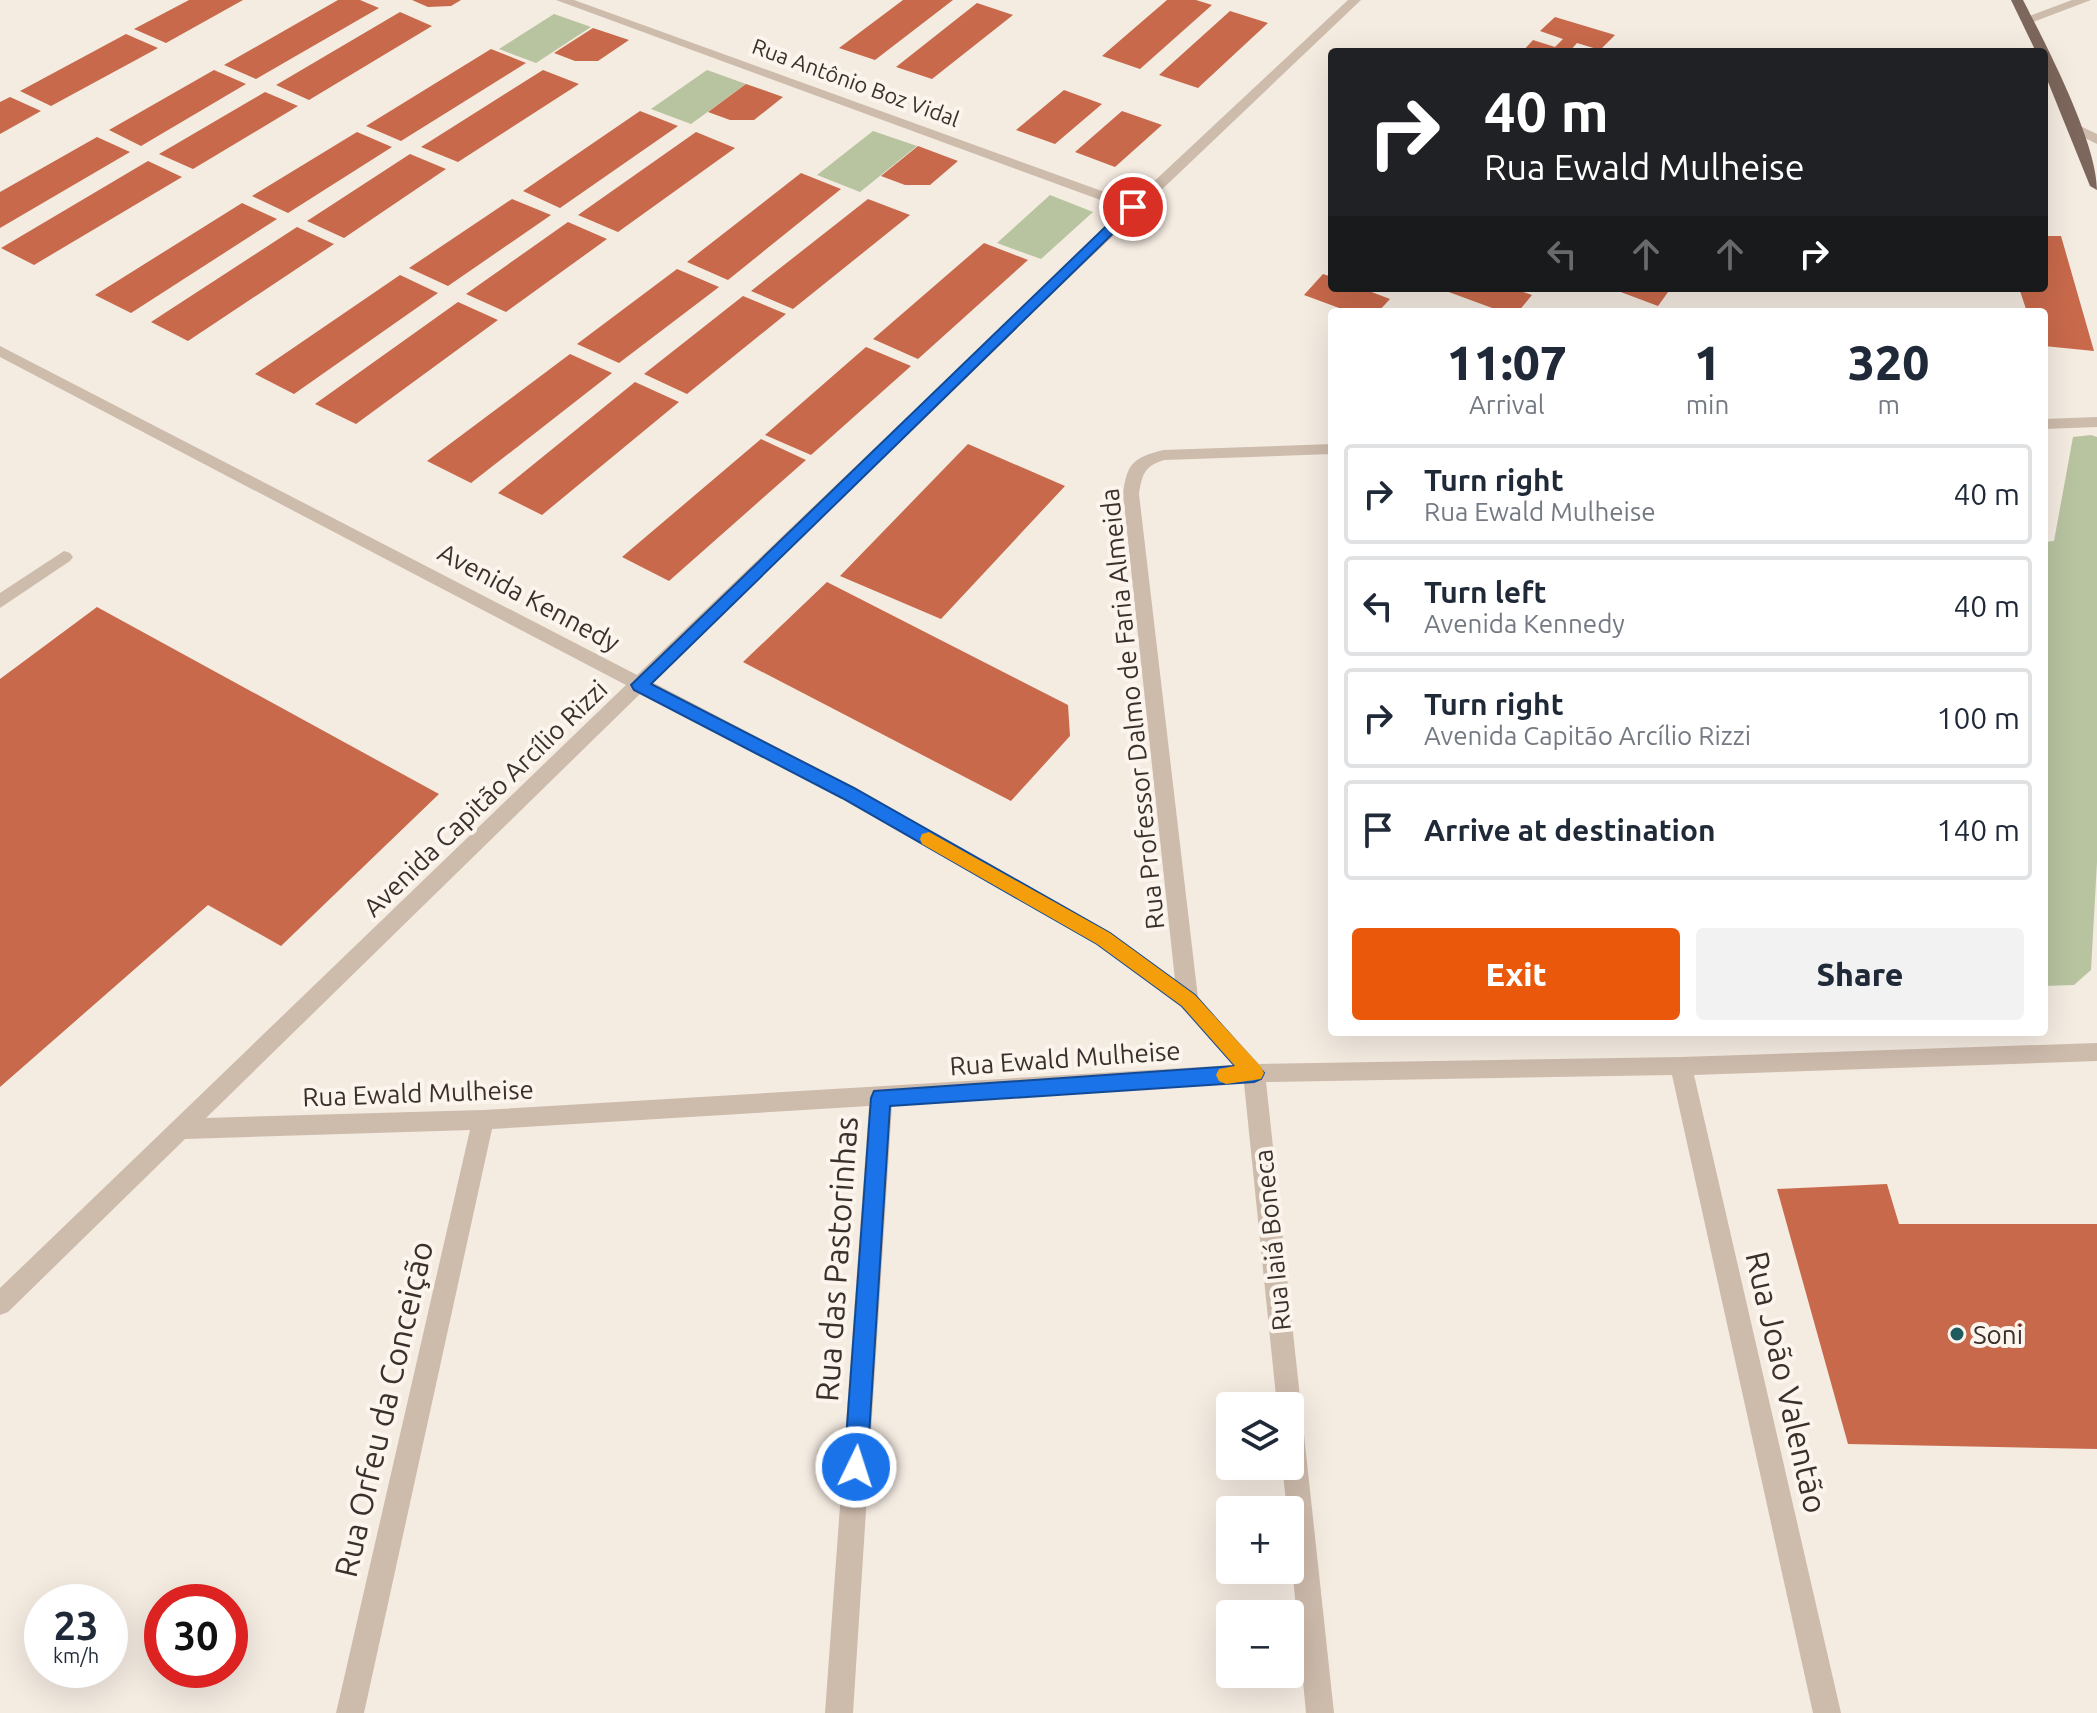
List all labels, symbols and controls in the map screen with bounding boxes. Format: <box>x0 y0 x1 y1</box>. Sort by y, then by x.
street label: Rua Antônio Boz Vidal <box>749 33 963 131</box>
icon: right <box>1352 80 1456 184</box>
text: 40 m <box>1484 80 1609 143</box>
text: Rua Ewald Mulheise <box>1484 146 1805 187</box>
pin <box>1099 173 1167 241</box>
icon: arrive <box>1111 185 1155 229</box>
icon: left <box>1540 232 1584 276</box>
icon: ahead <box>1624 232 1668 276</box>
icon: ahead <box>1708 232 1752 276</box>
icon: right <box>1792 232 1836 276</box>
text: 11:07 <box>1447 335 1567 389</box>
text: 1 <box>1694 335 1721 389</box>
text: 320 <box>1848 335 1929 389</box>
text: Arrival <box>1469 390 1545 419</box>
text: min <box>1686 390 1729 419</box>
text: m <box>1877 390 1900 419</box>
text: Turn right <box>1424 463 1564 497</box>
icon: right <box>1356 472 1400 516</box>
text: 40 m <box>1953 477 2020 511</box>
street label: Rua Professor Dalmo de Faria Almeida <box>1094 487 1170 931</box>
text: Rua Ewald Mulheise <box>1424 497 1656 526</box>
street label: Avenida Kennedy <box>434 537 624 657</box>
text: Turn left <box>1424 575 1546 609</box>
icon: left <box>1356 584 1400 628</box>
text: 40 m <box>1953 589 2020 623</box>
text: Avenida Kennedy <box>1424 609 1625 638</box>
street label: Avenida Capitão Arcílio Rizzi <box>357 674 613 922</box>
text: Turn right <box>1424 687 1564 721</box>
icon: right <box>1356 696 1400 740</box>
text: 100 m <box>1936 701 2020 735</box>
text: Avenida Capitão Arcílio Rizzi <box>1424 721 1751 750</box>
icon: arrive <box>1356 808 1400 852</box>
text: Arrive at destination <box>1424 813 1716 847</box>
text: 140 m <box>1936 813 2020 847</box>
button: Exit <box>1352 928 1680 1020</box>
button: Share <box>1696 928 2024 1020</box>
street label: Rua Ewald Mulheise <box>949 1035 1181 1081</box>
street label: Rua Ewald Mulheise <box>302 1074 534 1112</box>
street label: Rua das Pastorinhas <box>808 1115 864 1403</box>
street label: Rua Iaiá Boneca <box>1248 1148 1296 1332</box>
street label: Rua Orfeu da Conceição <box>327 1238 439 1580</box>
street label: Rua João Valentão <box>1739 1248 1835 1516</box>
place label: Soni <box>1973 1320 2023 1349</box>
marker: Soni <box>1948 1325 1966 1343</box>
map controls <box>1216 1392 1304 1688</box>
button: layers <box>1216 1392 1304 1480</box>
position arrow <box>814 1425 898 1509</box>
button: + <box>1216 1496 1304 1584</box>
speed limit sign: 30 <box>144 1584 248 1688</box>
button: − <box>1216 1600 1304 1688</box>
text: 23 <box>53 1603 99 1648</box>
text: km/h <box>53 1644 99 1667</box>

